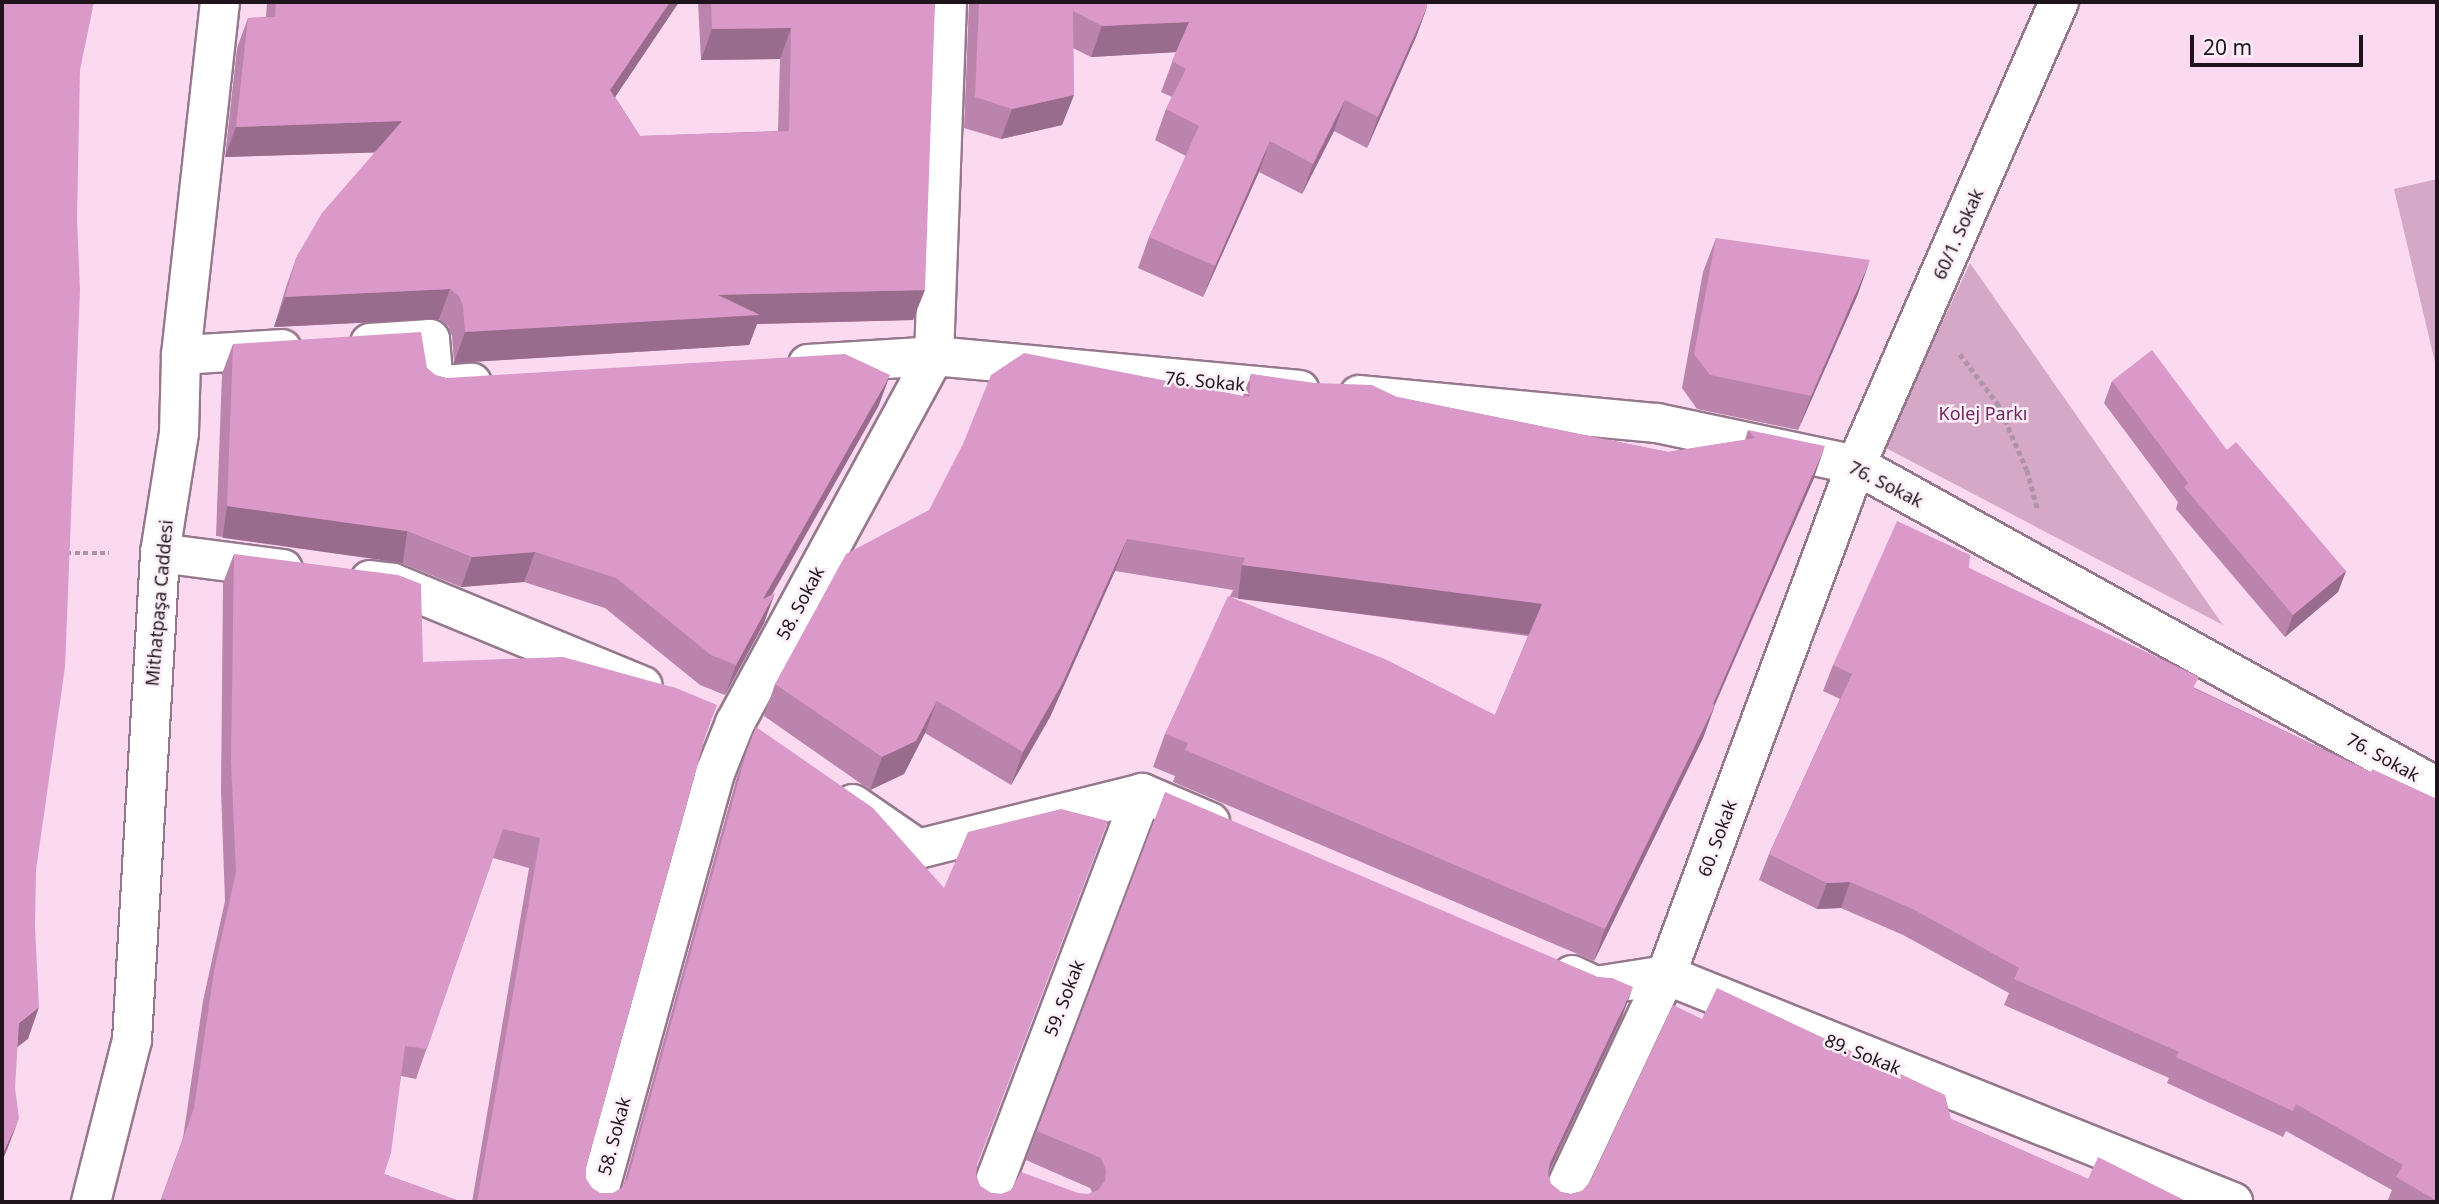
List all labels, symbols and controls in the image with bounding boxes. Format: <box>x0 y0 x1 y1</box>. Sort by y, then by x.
scale bar <box>2194 21 2367 65</box>
text: 20 m <box>2203 33 2252 61</box>
street label: 60/1. Sokak <box>1928 185 1988 283</box>
street label: 76. Sokak <box>1164 367 1246 395</box>
park label: Kolej Parkı <box>1939 402 2027 424</box>
street label: 76. Sokak <box>1845 456 1927 512</box>
street label: Mithatpaşa Caddesi <box>141 519 177 687</box>
street label: 58. Sokak <box>772 563 828 643</box>
street label: 76. Sokak <box>2343 728 2423 786</box>
street label: 60. Sokak <box>1693 797 1741 879</box>
street label: 59. Sokak <box>1040 957 1088 1039</box>
street label: 89. Sokak <box>1822 1029 1904 1079</box>
street label: 58. Sokak <box>593 1094 635 1178</box>

